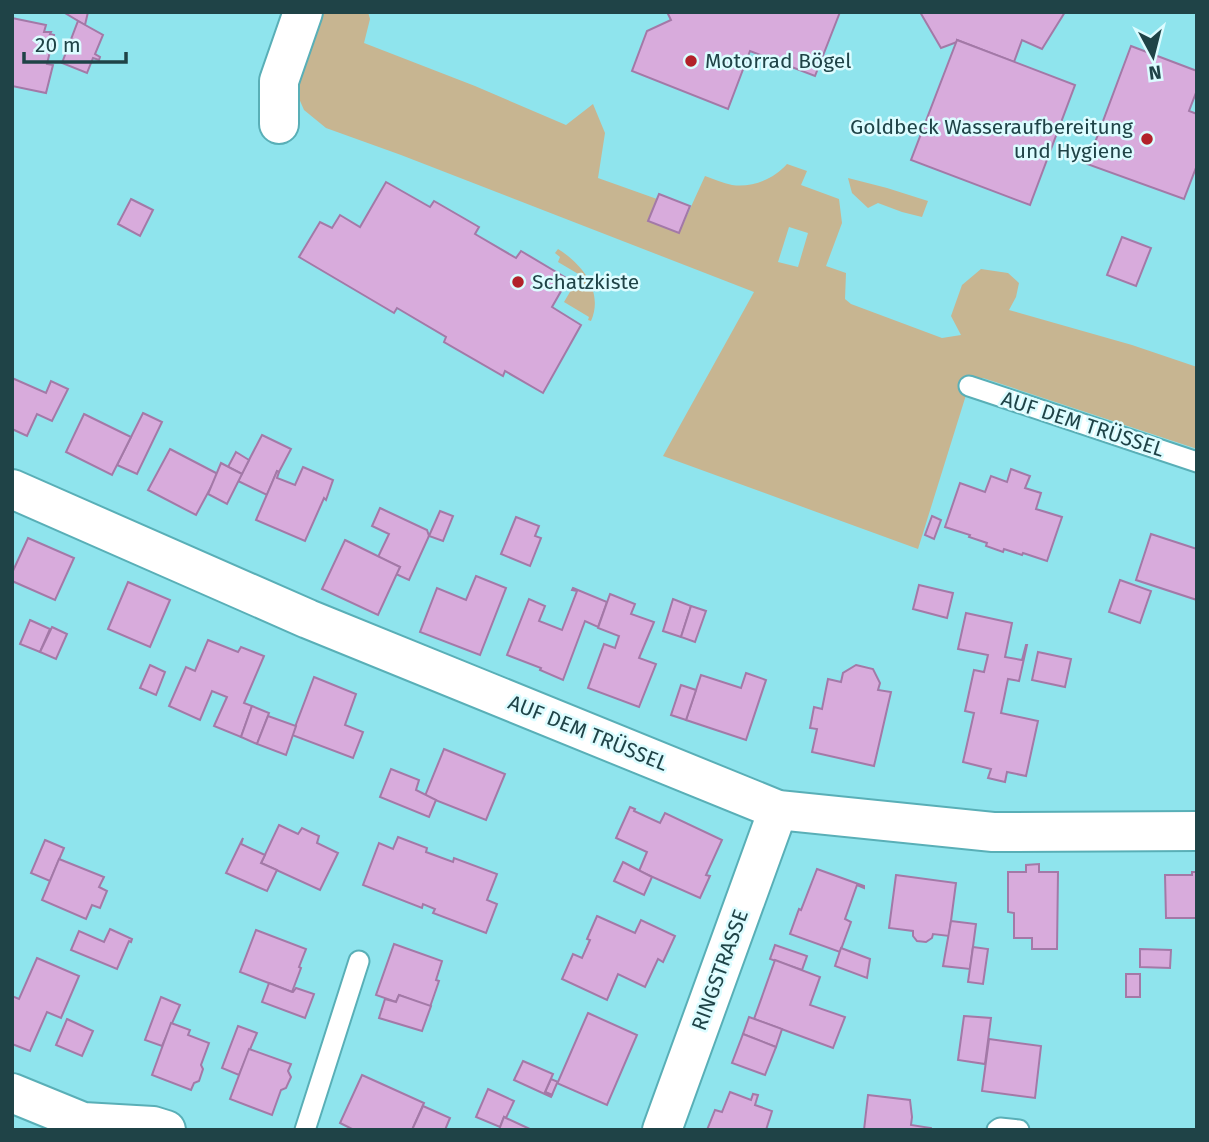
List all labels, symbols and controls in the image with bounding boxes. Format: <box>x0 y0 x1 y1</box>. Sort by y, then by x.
scale bar <box>24 21 126 65</box>
north arrow <box>1118 21 1188 91</box>
text: 20 m <box>35 32 81 58</box>
place label: Motorrad Bögel <box>705 48 851 74</box>
marker: Motorrad Bögel <box>683 53 699 69</box>
text: N <box>1147 60 1163 85</box>
place label: Goldbeck Wasseraufbereitung und Hygiene <box>850 114 1133 164</box>
marker: Goldbeck Wasseraufbereitung und Hygiene <box>1139 131 1155 147</box>
place label: Schatzkiste <box>532 269 639 295</box>
marker: Schatzkiste <box>510 274 526 290</box>
street label: AUF DEM TRÜSSEL <box>998 385 1168 463</box>
street label: AUF DEM TRÜSSEL <box>504 689 672 777</box>
street label: RINGSTRASSE <box>686 906 754 1034</box>

